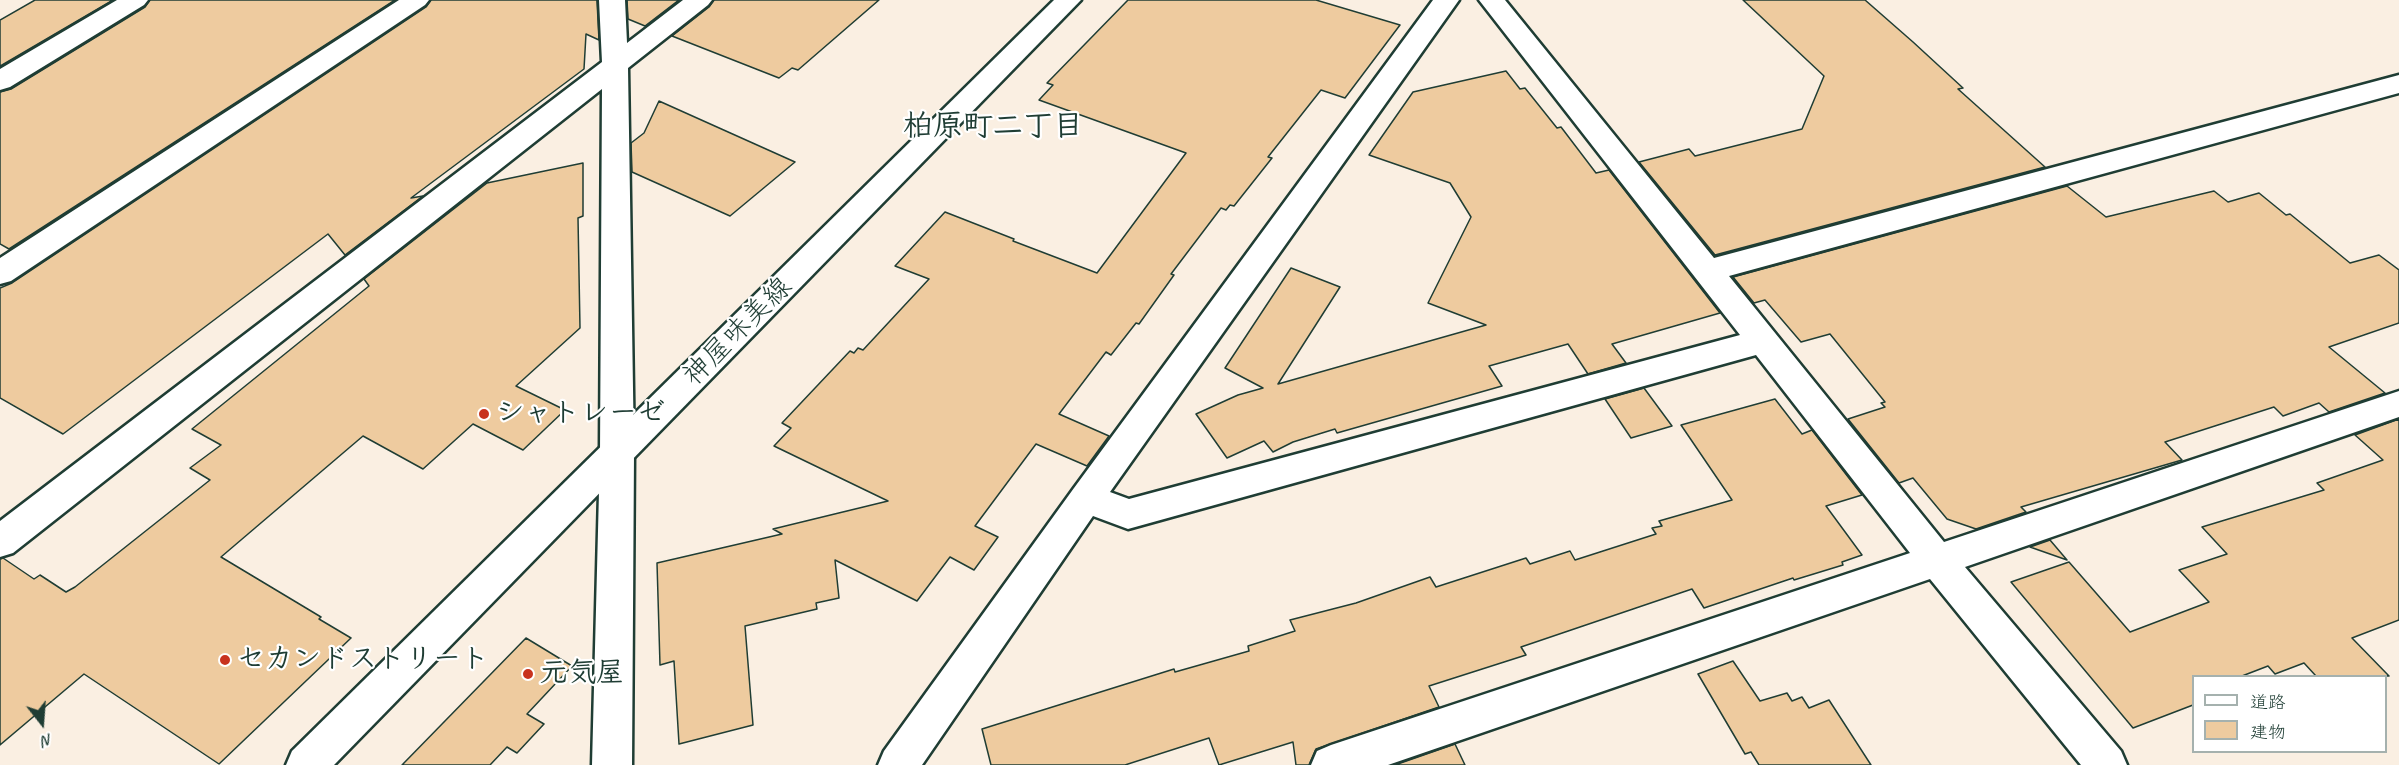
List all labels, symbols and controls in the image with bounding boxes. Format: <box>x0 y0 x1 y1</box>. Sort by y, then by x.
district label: 柏原町二丁目 <box>903 109 1083 145</box>
street label: 神屋味美線 <box>677 271 799 393</box>
place label: シャトレーゼ <box>496 397 665 431</box>
marker: シャトレーゼ <box>477 407 491 421</box>
place label: セカンドストリート <box>237 643 489 677</box>
marker: セカンドストリート <box>218 653 232 667</box>
place label: 元気屋 <box>540 657 624 691</box>
marker: 元気屋 <box>521 667 535 681</box>
legend <box>2192 675 2387 753</box>
text: 道路 <box>2250 691 2286 713</box>
north arrow <box>12 693 72 753</box>
text: 建物 <box>2250 721 2286 743</box>
text: N <box>40 729 55 751</box>

